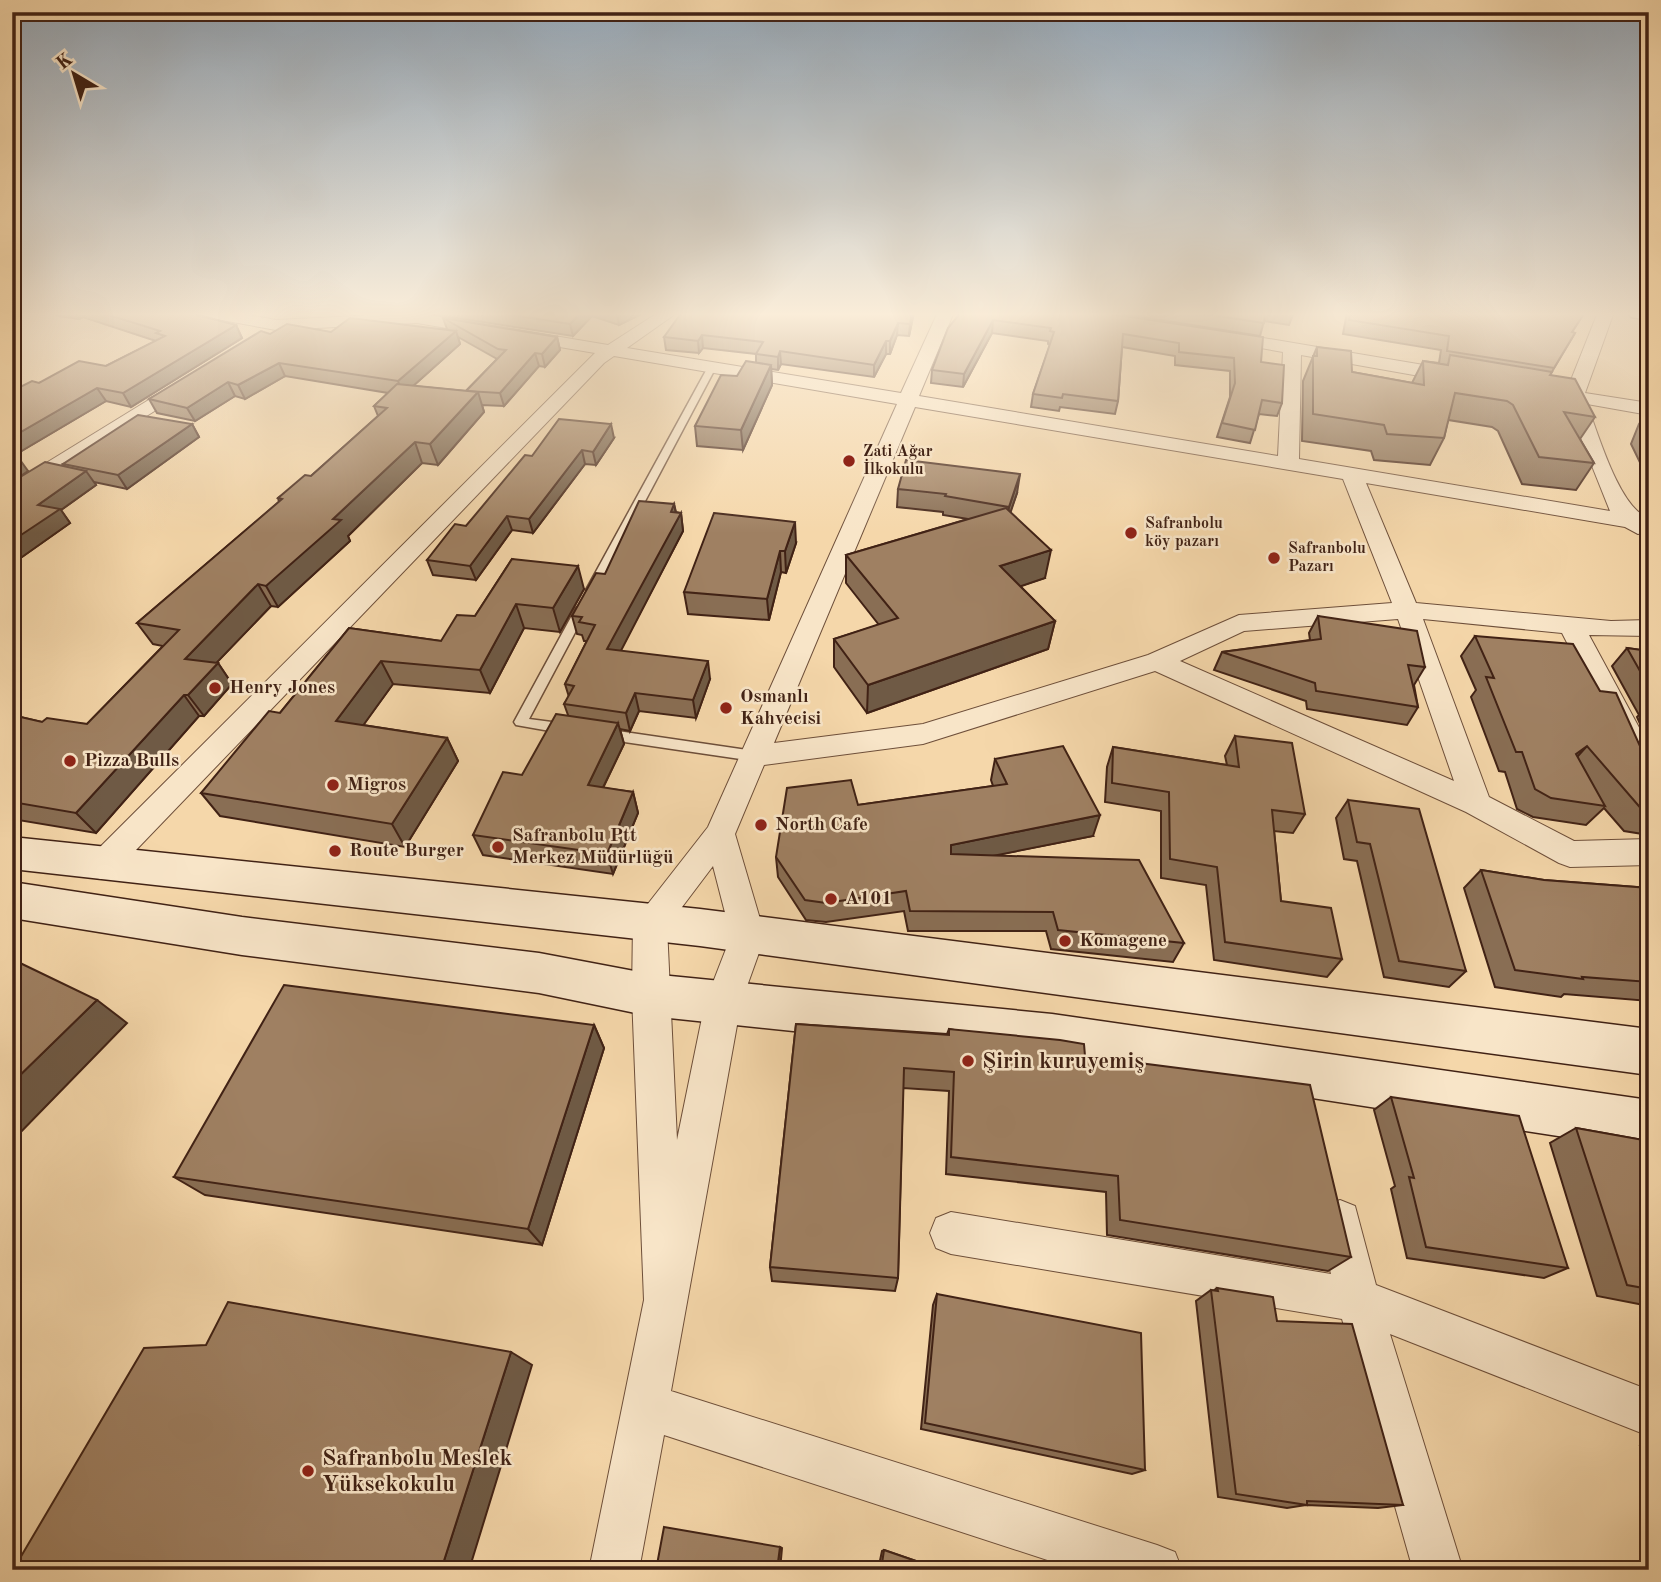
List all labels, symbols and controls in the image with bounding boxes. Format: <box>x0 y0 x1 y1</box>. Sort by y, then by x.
north arrow <box>38 38 108 108</box>
text: K <box>53 50 77 75</box>
place label: Zati Ağar İlkokulu <box>863 444 933 478</box>
marker: Zati Ağar İlkokulu <box>841 453 857 469</box>
place label: Safranbolu köy pazarı <box>1145 516 1223 550</box>
marker: Safranbolu köy pazarı <box>1123 525 1139 541</box>
place label: Safranbolu Pazarı <box>1288 541 1366 575</box>
marker: Safranbolu Pazarı <box>1266 550 1282 566</box>
place label: Henry Jones <box>229 679 335 698</box>
marker: Henry Jones <box>207 680 223 696</box>
place label: Osmanlı Kahvecisi <box>740 688 822 729</box>
marker: Osmanlı Kahvecisi <box>718 700 734 716</box>
place label: Pizza Bulls <box>84 752 179 771</box>
marker: Pizza Bulls <box>62 753 78 769</box>
place label: Migros <box>347 776 406 795</box>
marker: Migros <box>325 777 341 793</box>
place label: North Cafe <box>775 816 868 835</box>
marker: North Cafe <box>753 817 769 833</box>
place label: Safranbolu Ptt Merkez Müdürlüğü <box>512 827 673 868</box>
marker: Safranbolu Ptt Merkez Müdürlüğü <box>490 839 506 855</box>
place label: Route Burger <box>349 842 464 861</box>
marker: Route Burger <box>327 843 343 859</box>
place label: A101 <box>845 890 892 909</box>
marker: A101 <box>823 891 839 907</box>
place label: Komagene <box>1079 932 1167 951</box>
marker: Komagene <box>1057 933 1073 949</box>
place label: Şirin kuruyemiş <box>982 1050 1144 1073</box>
marker: Şirin kuruyemiş <box>960 1053 976 1069</box>
place label: Safranbolu Meslek Yüksekokulu <box>322 1447 513 1496</box>
marker: Safranbolu Meslek Yüksekokulu <box>300 1463 316 1479</box>

